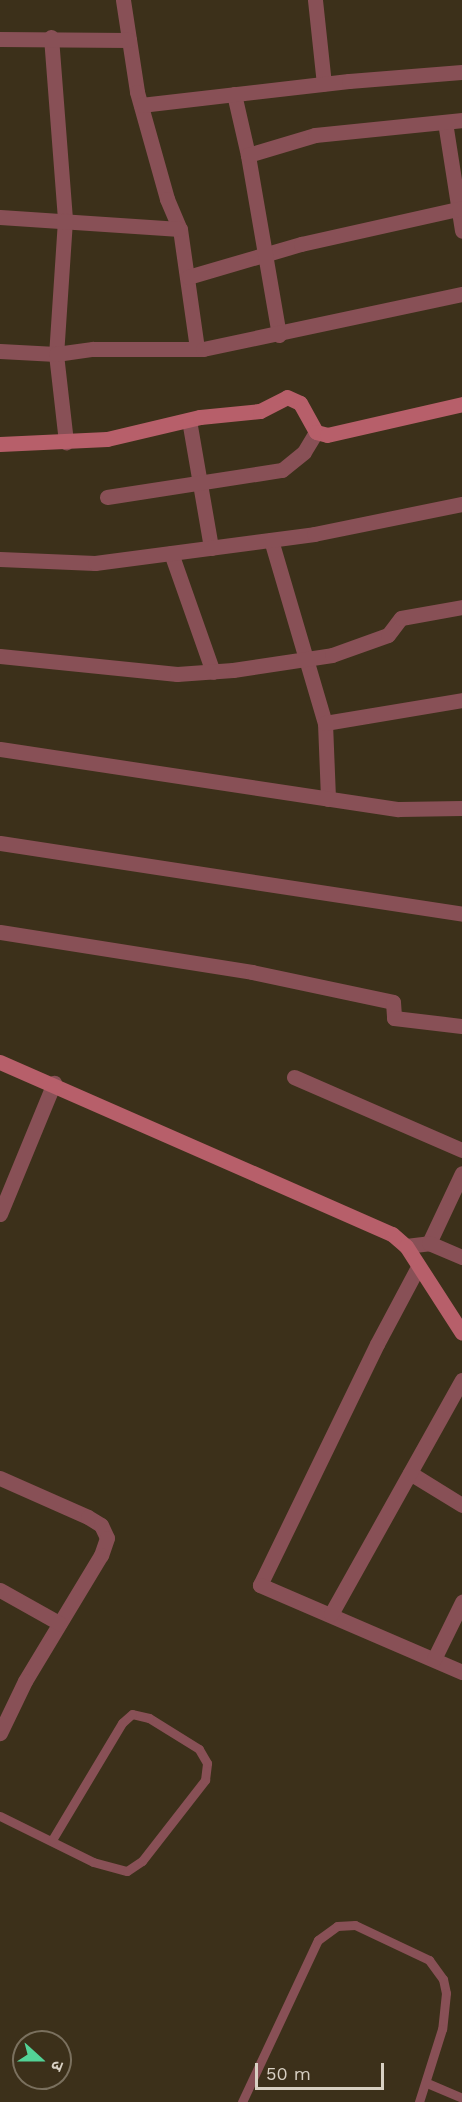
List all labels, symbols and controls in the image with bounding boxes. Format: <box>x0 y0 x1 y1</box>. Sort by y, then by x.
north arrow <box>12 2030 72 2090</box>
scale bar <box>258 2051 387 2089</box>
text: उ <box>47 2058 68 2074</box>
text: 50 m <box>266 2063 311 2084</box>

